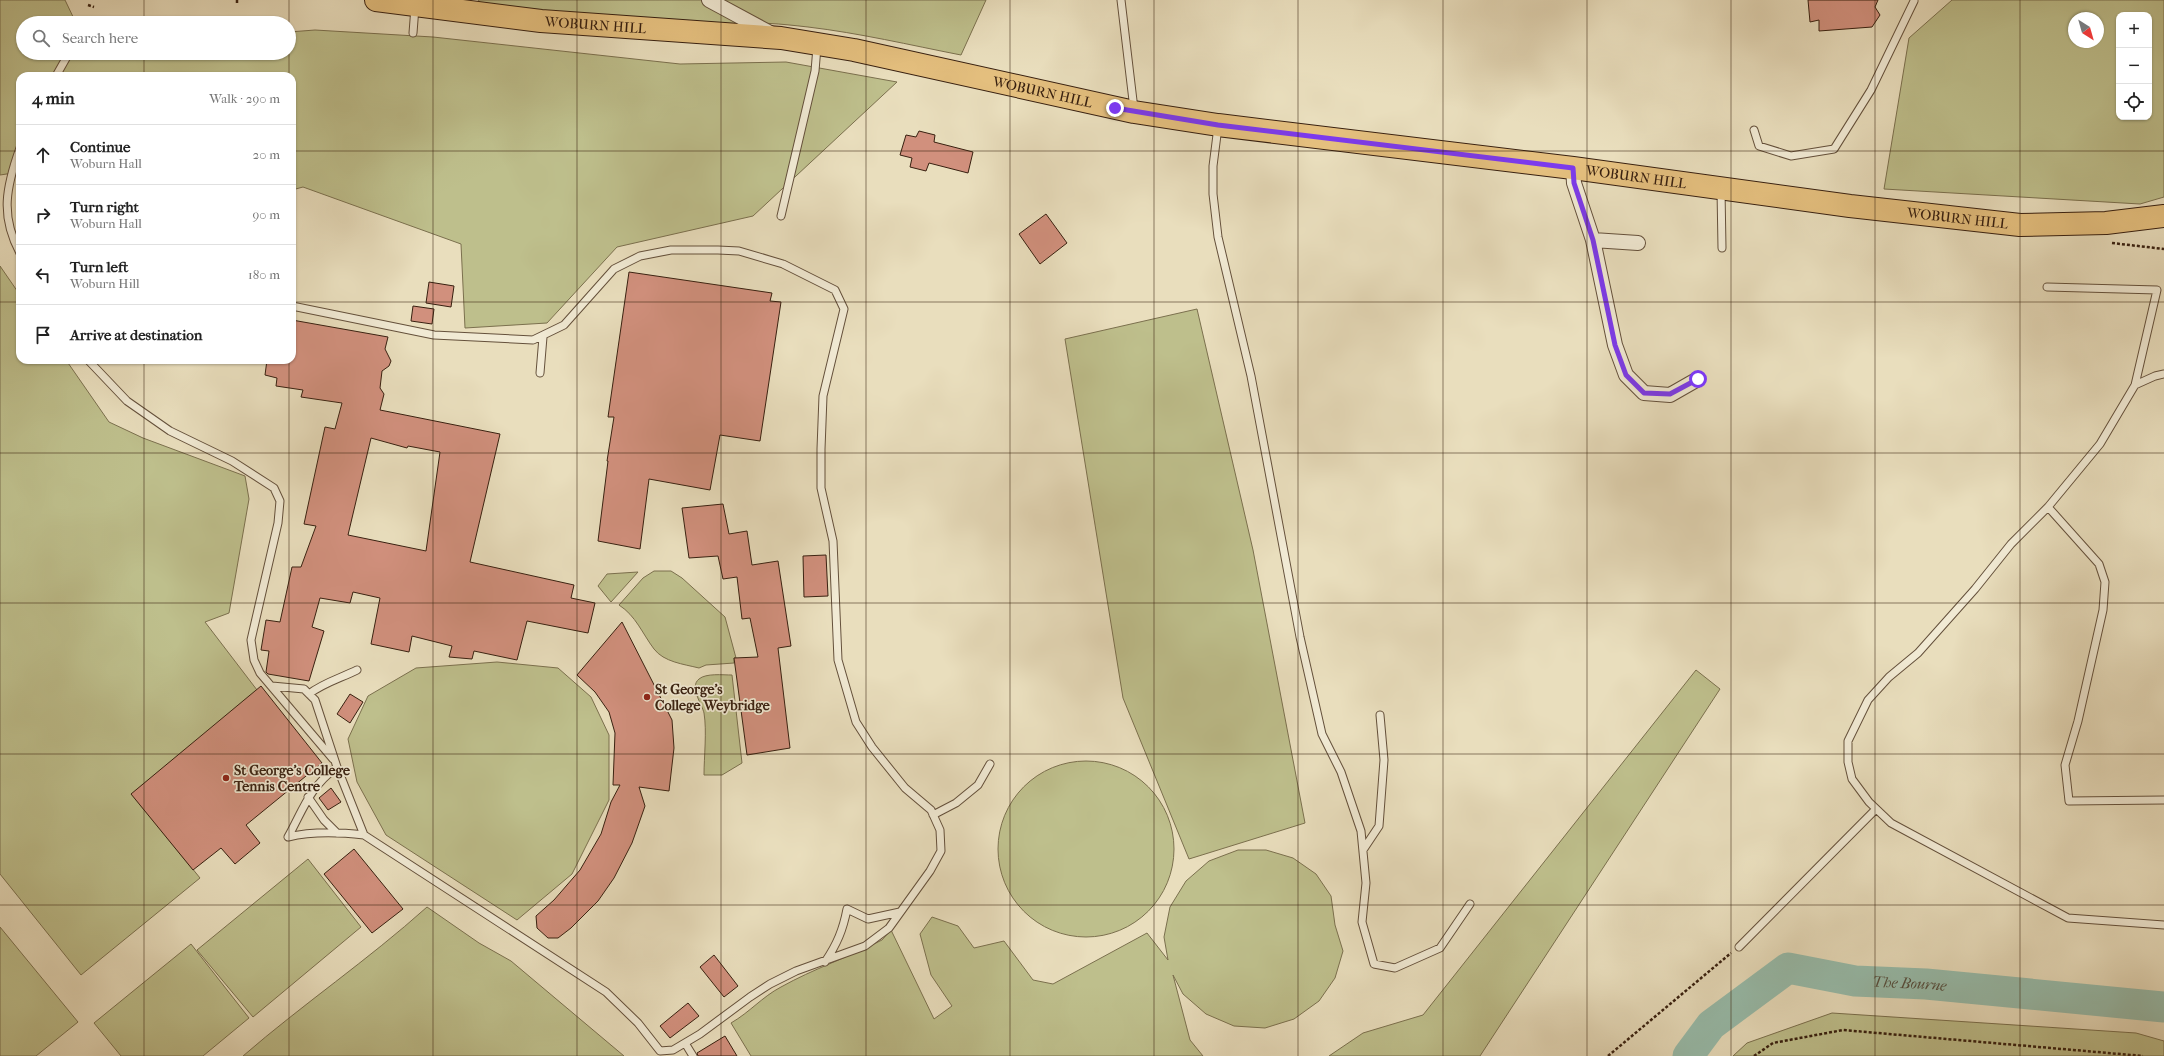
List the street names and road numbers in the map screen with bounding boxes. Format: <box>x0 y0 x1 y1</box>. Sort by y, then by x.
street label: WOBURN HILL <box>543 13 647 37</box>
street label: WOBURN HILL <box>990 73 1094 112</box>
street label: WOBURN HILL <box>1584 162 1688 193</box>
street label: WOBURN HILL <box>1905 204 2009 233</box>

